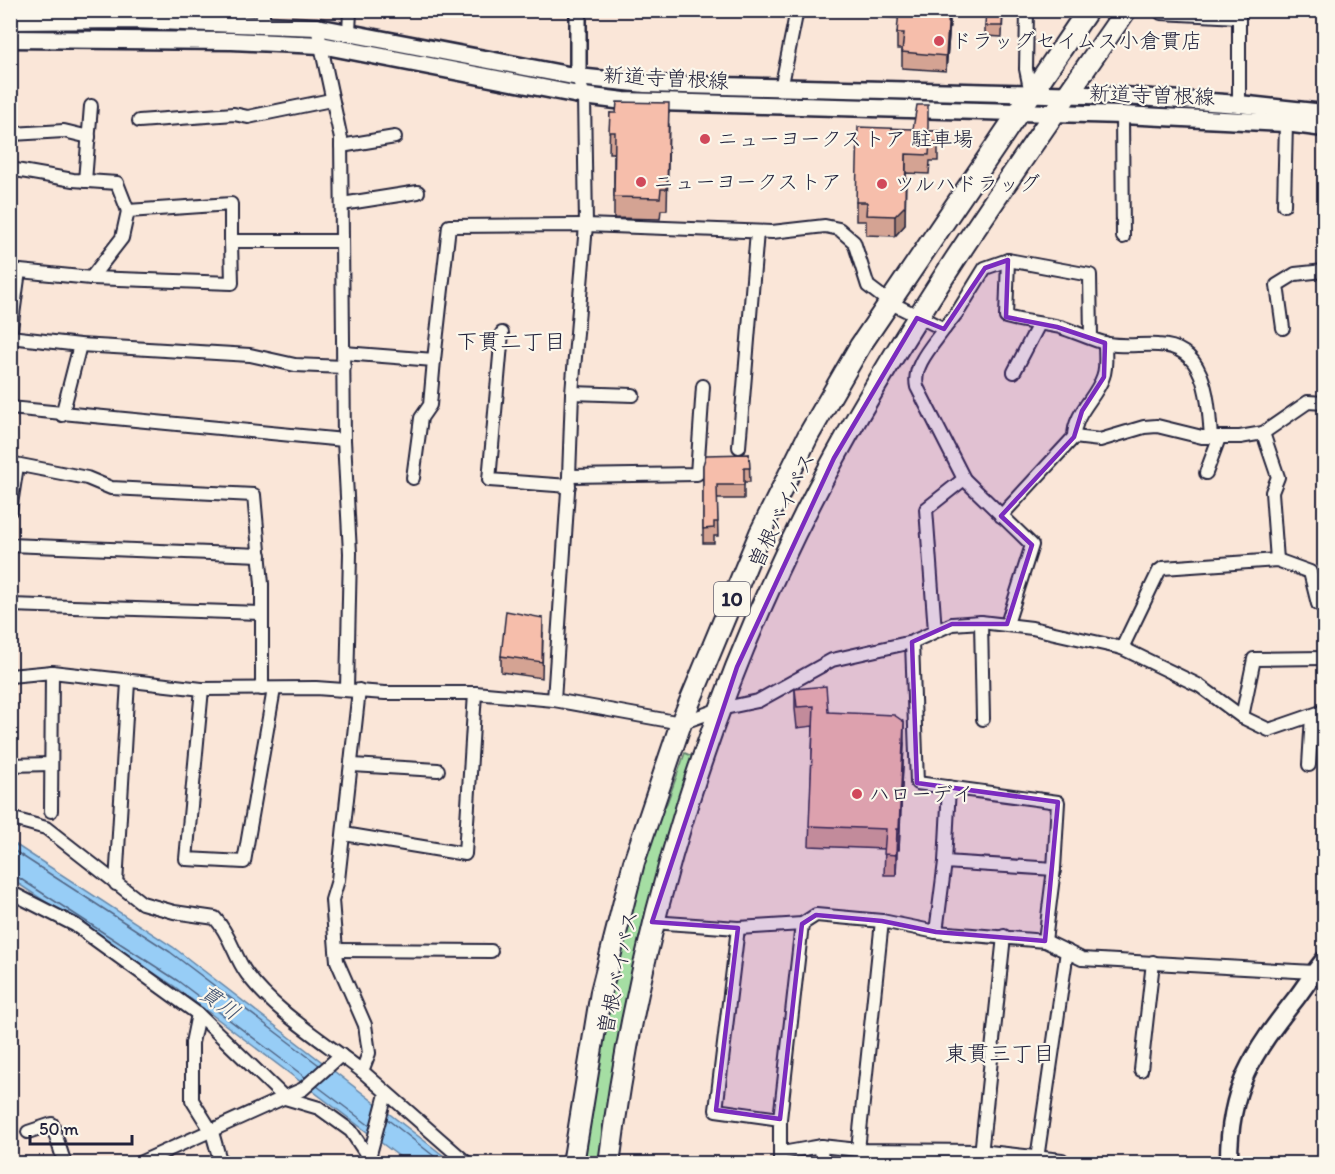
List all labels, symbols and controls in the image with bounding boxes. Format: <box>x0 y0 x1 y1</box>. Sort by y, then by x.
place label: ドラッグセイムス小倉貫店 <box>951 28 1202 53</box>
marker: ドラッグセイムス小倉貫店 <box>932 34 946 48</box>
street label: 新道寺曽根線 <box>602 62 730 93</box>
street label: 新道寺曽根線 <box>1089 80 1215 109</box>
place label: ニューヨークストア 駐車場 <box>717 126 974 151</box>
marker: ニューヨークストア 駐車場 <box>698 132 712 146</box>
place label: ニューヨークストア <box>653 169 842 194</box>
place label: ツルハドラッグ <box>894 171 1040 196</box>
marker: ニューヨークストア <box>634 175 648 189</box>
marker: ツルハドラッグ <box>875 177 889 191</box>
district label: 下貫二丁目 <box>456 328 566 355</box>
street label: 曽根バイパス <box>743 448 820 572</box>
road number: 10 <box>714 582 750 616</box>
place label: ハローデイ <box>869 781 973 806</box>
marker: ハローデイ <box>850 787 864 801</box>
street label: 曽根バイパス <box>592 908 643 1036</box>
water label: 貫川 <box>194 979 245 1026</box>
district label: 東貫三丁目 <box>945 1040 1055 1067</box>
scale bar <box>30 1108 132 1146</box>
text: 50 m <box>39 1118 79 1140</box>

